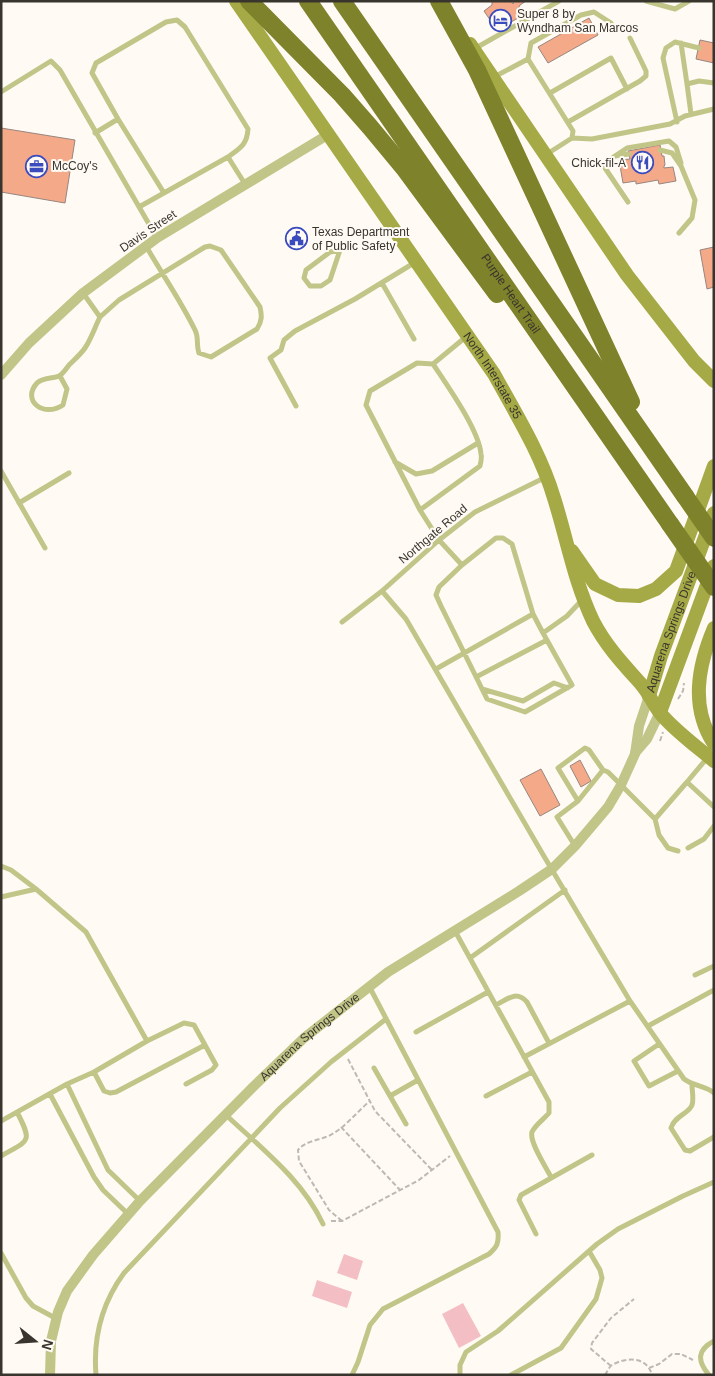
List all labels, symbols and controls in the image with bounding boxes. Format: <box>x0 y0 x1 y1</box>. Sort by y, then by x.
place label: Super 8 by Wyndham San Marcos <box>517 7 638 35</box>
hotel icon: Super 8 by Wyndham San Marcos <box>489 9 513 33</box>
restaurant icon: Chick-fil-A <box>630 151 654 175</box>
office icon: McCoy's <box>24 154 48 178</box>
place label: Chick-fil-A <box>571 156 626 170</box>
place label: McCoy's <box>52 159 98 173</box>
street label: Davis Street <box>117 207 180 255</box>
place label: Texas Department of Public Safety <box>312 225 410 253</box>
public building icon: Texas Department of Public Safety <box>284 227 308 251</box>
street label: Purple Heart Trail <box>478 251 543 336</box>
street label: North Interstate 35 <box>460 329 525 421</box>
street label: Northgate Road <box>396 501 470 567</box>
street label: Aquarena Springs Drive <box>644 569 699 694</box>
street label: Aquarena Springs Drive <box>257 990 363 1084</box>
north arrow <box>10 1316 60 1366</box>
text: N <box>38 1338 57 1352</box>

